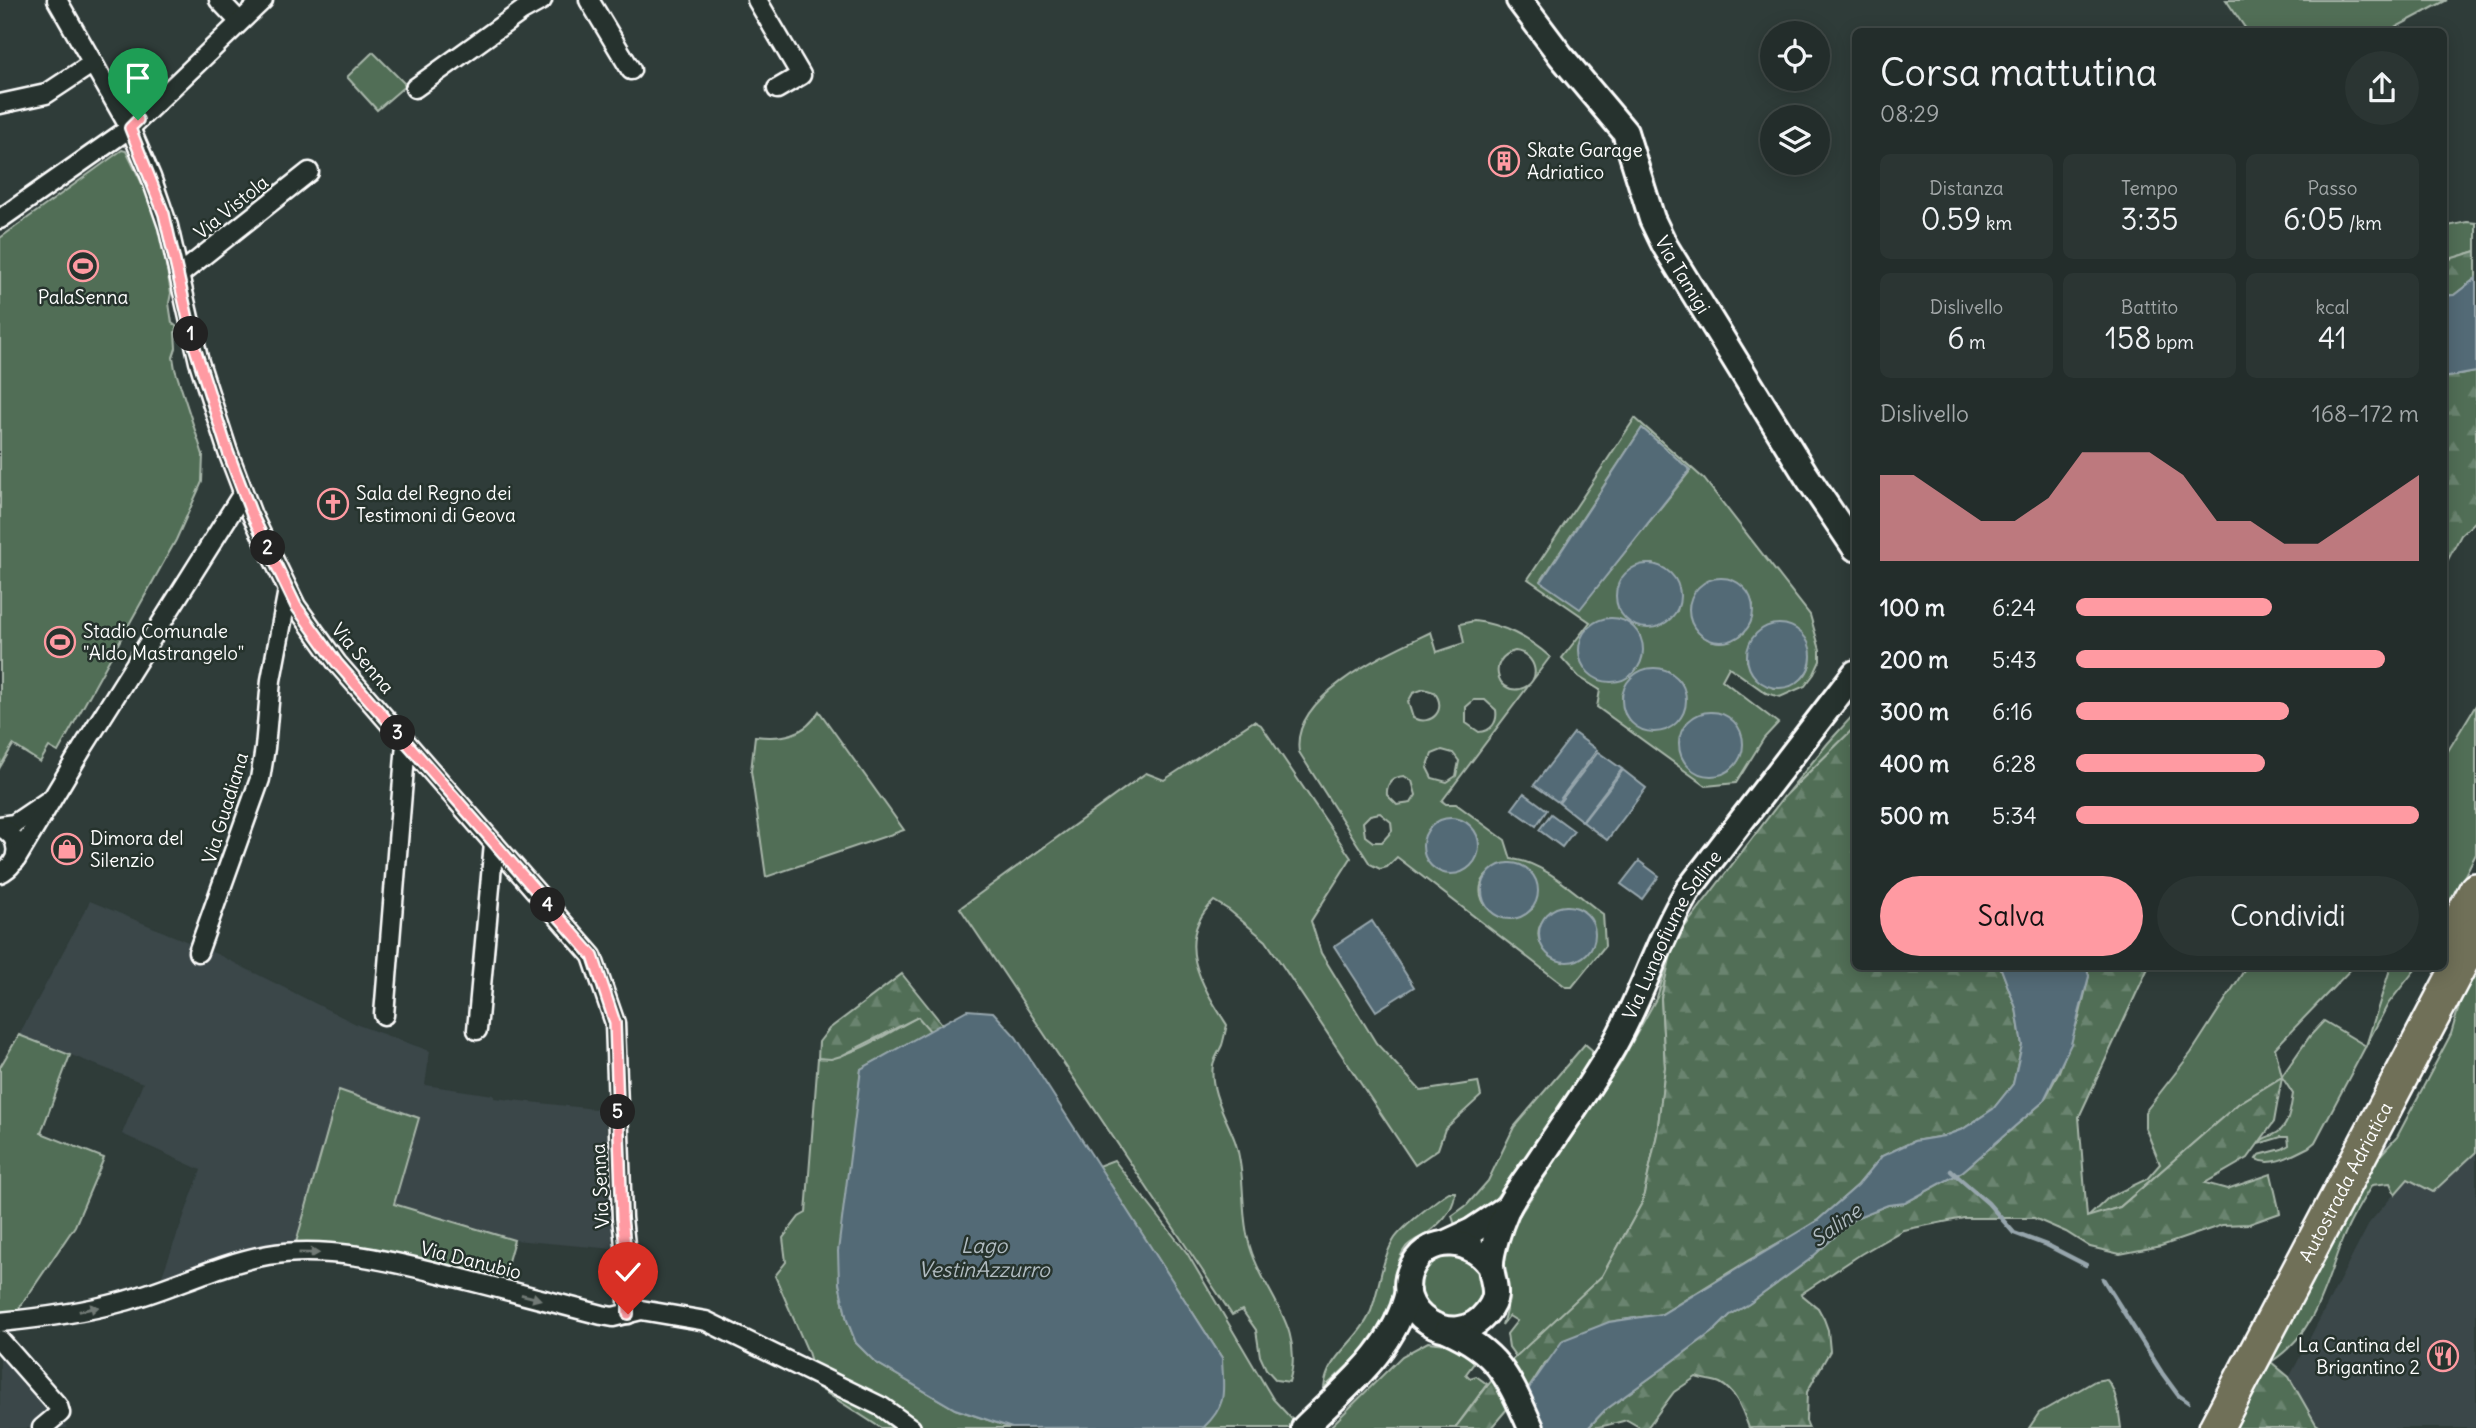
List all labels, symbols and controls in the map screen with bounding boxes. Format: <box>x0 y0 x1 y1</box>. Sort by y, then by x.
map controls <box>1760 21 1830 175</box>
button: locate <box>1760 21 1830 91</box>
pin <box>108 48 168 120</box>
text: Corsa mattutina <box>1880 49 2157 96</box>
button: share <box>2345 51 2419 125</box>
icon: arrive <box>119 59 157 97</box>
text: 08:29 <box>1880 99 1939 128</box>
button: layers <box>1760 105 1830 175</box>
place label: Skate Garage Adriatico <box>1527 138 1643 184</box>
building icon: Skate Garage Adriatico <box>1487 144 1521 178</box>
street label: Via Vistola <box>189 170 273 244</box>
text: Distanza <box>1929 176 2004 200</box>
text: Tempo <box>2121 176 2178 200</box>
text: Passo <box>2308 176 2357 200</box>
text: 0.59 <box>1921 200 1981 238</box>
text: 3:35 <box>2120 200 2179 238</box>
text: 6:05 <box>2283 200 2344 238</box>
text: km <box>1981 211 2012 235</box>
text: /km <box>2344 211 2382 235</box>
street label: Via Tamigi <box>1650 232 1716 318</box>
sports icon: PalaSenna <box>66 249 100 283</box>
place label: PalaSenna <box>38 285 128 309</box>
text: Dislivello <box>1930 295 2003 319</box>
text: Battito <box>2121 295 2178 319</box>
text: kcal <box>2315 295 2350 319</box>
pin: 1 <box>174 316 208 352</box>
text: 6 <box>1947 319 1965 357</box>
text: 158 <box>2105 319 2151 357</box>
text: 41 <box>2318 319 2347 357</box>
text: 1 <box>187 321 194 345</box>
text: m <box>1965 330 1986 354</box>
text: bpm <box>2151 330 2194 354</box>
text: Dislivello <box>1880 399 1969 428</box>
text: 168–172 m <box>2312 399 2419 428</box>
place label: Sala del Regno dei Testimoni di Geova <box>356 481 516 527</box>
church icon: Sala del Regno dei Testimoni di Geova <box>316 487 350 521</box>
pin: 2 <box>250 530 286 566</box>
text: 2 <box>262 535 273 559</box>
text: 100 m <box>1880 593 1945 622</box>
text: 6:24 <box>1992 593 2036 622</box>
street label: Via Senna <box>326 618 400 698</box>
place label: Stadio Comunale "Aldo Mastrangelo" <box>83 619 244 665</box>
sports icon: Stadio Comunale "Aldo Mastrangelo" <box>43 625 77 659</box>
text: 200 m <box>1880 645 1949 674</box>
text: 5:43 <box>1992 645 2037 674</box>
text: 300 m <box>1880 697 1949 726</box>
text: 6:16 <box>1992 697 2033 726</box>
pin: 3 <box>380 716 416 750</box>
text: 3 <box>392 720 403 744</box>
street label: Via Guadiana <box>197 749 253 867</box>
text: 400 m <box>1880 749 1949 778</box>
text: 6:28 <box>1992 749 2036 778</box>
text: 500 m <box>1880 801 1949 830</box>
text: 5:34 <box>1992 801 2037 830</box>
place label: Dimora del Silenzio <box>90 826 184 872</box>
shop icon: Dimora del Silenzio <box>50 832 84 866</box>
street label: Via Lungofiume Saline <box>1617 845 1727 1023</box>
button: Salva <box>1880 876 2143 956</box>
button: Condividi <box>2157 876 2419 956</box>
pin: 4 <box>530 888 566 922</box>
text: 4 <box>542 892 553 916</box>
pin: 5 <box>600 1094 636 1130</box>
street label: Autostrada Adriatica <box>2293 1098 2398 1266</box>
text: 5 <box>612 1099 623 1123</box>
street label: Via Senna <box>586 1143 614 1229</box>
water label: Saline <box>1805 1196 1868 1253</box>
water label: Lago VestinAzzurro <box>918 1232 1051 1283</box>
street label: Via Danubio <box>418 1236 524 1284</box>
pin <box>598 1242 658 1314</box>
one-way arrow <box>298 1247 320 1259</box>
icon: check <box>609 1253 647 1291</box>
one-way arrow <box>521 1292 542 1302</box>
one-way arrow <box>78 1304 100 1315</box>
place label: La Cantina del Brigantino 2 <box>2298 1333 2420 1379</box>
restaurant icon: La Cantina del Brigantino 2 <box>2426 1339 2460 1373</box>

